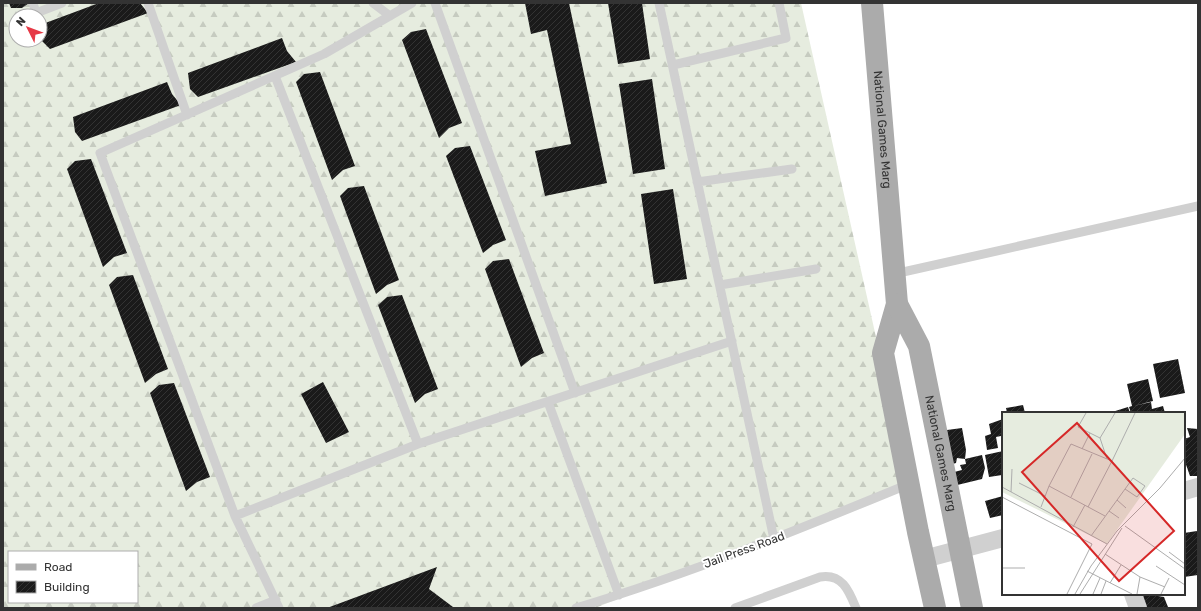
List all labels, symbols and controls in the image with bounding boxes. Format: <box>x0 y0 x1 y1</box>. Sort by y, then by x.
north arrow <box>8 8 48 48</box>
text: N <box>13 14 28 29</box>
street label: National Games Marg <box>871 70 894 189</box>
street label: National Games Marg <box>922 394 959 513</box>
inset map <box>1002 412 1185 595</box>
street label: Jail Press Road <box>701 529 787 571</box>
legend <box>8 551 138 603</box>
text: Road <box>44 560 72 574</box>
text: Building <box>44 580 90 594</box>

